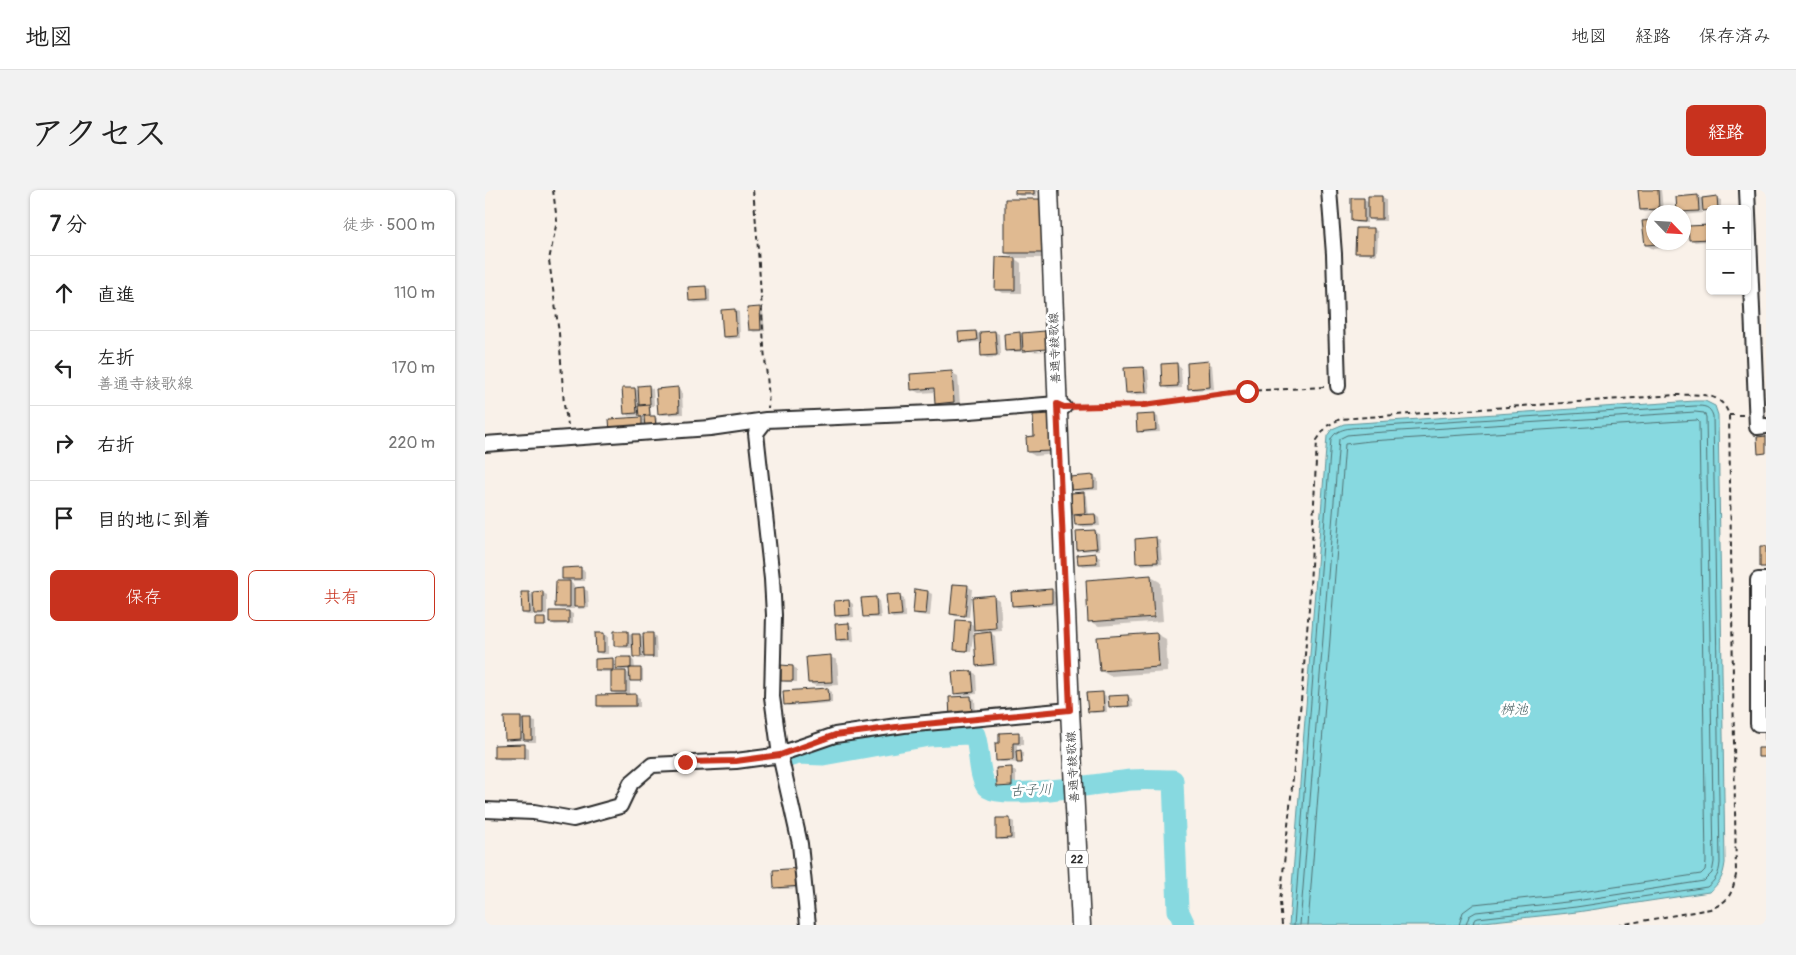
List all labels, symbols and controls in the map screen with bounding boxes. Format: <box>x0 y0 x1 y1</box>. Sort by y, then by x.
text: 地図 <box>25 23 73 52</box>
text: 地図 <box>1571 25 1607 48</box>
text: 経路 <box>1635 25 1671 48</box>
text: 保存済み <box>1699 25 1771 48</box>
button: 経路 <box>1686 105 1766 156</box>
text: アクセス <box>30 112 168 156</box>
north arrow <box>1646 205 1691 250</box>
map controls <box>1706 205 1751 295</box>
button: + <box>1706 205 1751 250</box>
text: 7 分 <box>50 211 87 238</box>
text: 徒歩 · 500 m <box>343 215 435 235</box>
button: − <box>1706 250 1751 295</box>
icon: ahead <box>50 279 78 307</box>
text: 直進 <box>97 283 135 307</box>
text: 110 m <box>394 283 435 303</box>
street label: 善通寺綾歌線 <box>1046 312 1064 384</box>
text: 左折 <box>97 346 135 370</box>
icon: left <box>50 354 78 382</box>
text: 170 m <box>392 358 435 378</box>
text: 善通寺綾歌線 <box>97 374 193 394</box>
route start <box>1236 380 1259 403</box>
icon: right <box>50 429 78 457</box>
text: 右折 <box>97 433 135 457</box>
text: 220 m <box>389 433 435 453</box>
icon: arrive <box>50 504 78 532</box>
text: 目的地に到着 <box>97 508 211 532</box>
button: 保存 <box>50 570 238 621</box>
button: 共有 <box>248 570 435 621</box>
water label: 桝池 <box>1500 701 1529 718</box>
street label: 善通寺綾歌線 <box>1064 731 1082 803</box>
route end <box>674 751 697 774</box>
water label: 古子川 <box>1010 780 1052 800</box>
road number: 22 <box>1066 851 1088 868</box>

